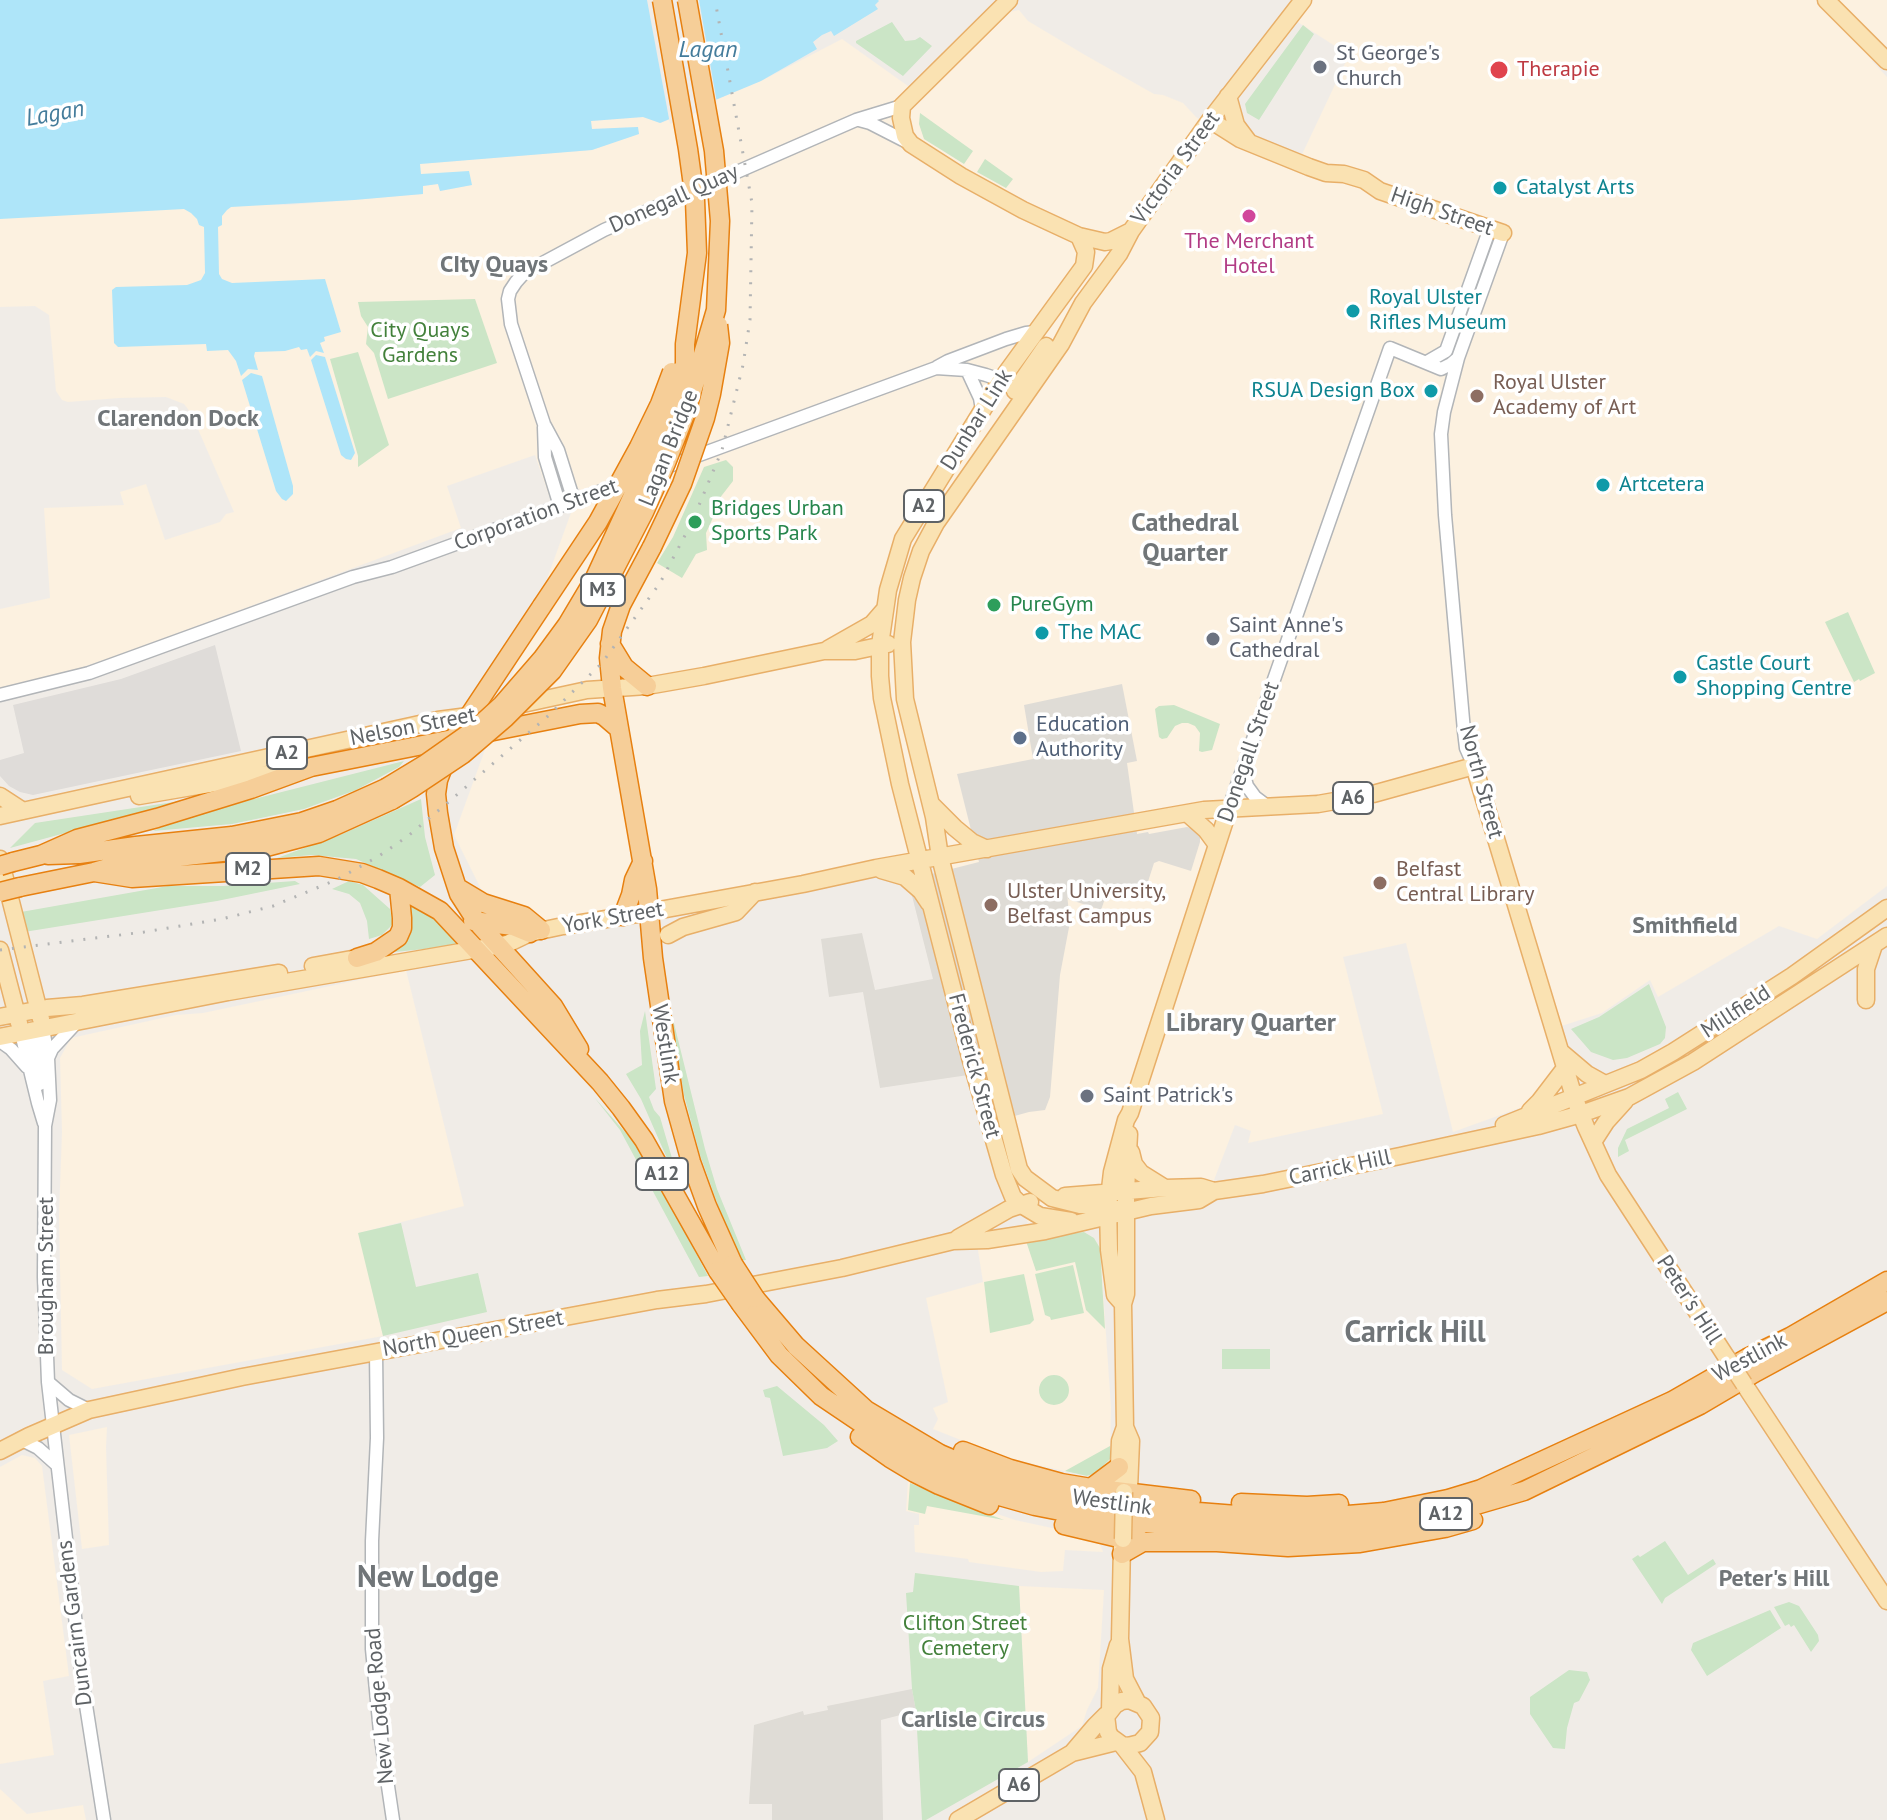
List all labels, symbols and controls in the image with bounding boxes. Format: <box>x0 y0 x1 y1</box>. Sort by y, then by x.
water label: Lagan <box>678 36 738 64</box>
place label: St George's Church <box>1336 41 1440 92</box>
place label: Therapie <box>1517 57 1600 83</box>
marker: St George's Church <box>1311 58 1329 76</box>
marker: Therapie <box>1488 59 1510 81</box>
water label: Lagan <box>23 95 87 133</box>
street label: Victoria Street <box>1126 106 1226 230</box>
street label: Donegall Quay <box>605 159 743 239</box>
place label: Catalyst Arts <box>1516 175 1634 201</box>
marker: Catalyst Arts <box>1491 179 1509 197</box>
street label: High Street <box>1387 182 1497 242</box>
marker: The Merchant Hotel <box>1240 207 1258 225</box>
place label: The Merchant Hotel <box>1184 229 1314 280</box>
district label: CIty Quays <box>440 251 548 279</box>
place label: Royal Ulster Rifles Museum <box>1369 285 1507 336</box>
marker: Royal Ulster Rifles Museum <box>1344 302 1362 320</box>
park label: City Quays Gardens <box>370 318 470 370</box>
street label: Dunbar Link <box>936 365 1018 475</box>
place label: Royal Ulster Academy of Art <box>1493 370 1636 422</box>
place label: RSUA Design Box <box>1251 378 1415 404</box>
marker: RSUA Design Box <box>1422 382 1440 400</box>
street label: Lagan Bridge <box>634 386 704 510</box>
marker: Royal Ulster Academy of Art <box>1468 387 1486 405</box>
district label: Clarendon Dock <box>97 405 259 433</box>
place label: Artcetera <box>1619 472 1705 498</box>
street label: Corporation Street <box>450 473 622 557</box>
marker: Artcetera <box>1594 476 1612 494</box>
road number: A2 <box>904 490 944 522</box>
place label: Bridges Urban Sports Park <box>711 496 844 548</box>
district label: Cathedral Quarter <box>1131 508 1239 570</box>
marker: Bridges Urban Sports Park <box>686 513 704 531</box>
road number: M3 <box>581 574 625 606</box>
place label: PureGym <box>1010 592 1094 618</box>
marker: PureGym <box>985 596 1003 614</box>
place label: Saint Anne's Cathedral <box>1229 613 1343 664</box>
place label: The MAC <box>1058 620 1142 646</box>
marker: The MAC <box>1033 624 1051 642</box>
marker: Saint Anne's Cathedral <box>1204 630 1222 648</box>
place label: Castle Court Shopping Centre <box>1696 651 1852 702</box>
marker: Castle Court Shopping Centre <box>1671 668 1689 686</box>
street label: Donegall Street <box>1213 678 1285 826</box>
street label: Nelson Street <box>348 702 478 752</box>
place label: Education Authority <box>1036 712 1129 764</box>
street label: North Street <box>1453 722 1509 842</box>
marker: Education Authority <box>1011 729 1029 747</box>
road number: A2 <box>267 737 307 769</box>
road number: A6 <box>1333 782 1373 814</box>
road number: M2 <box>226 853 270 885</box>
place label: Belfast Central Library <box>1396 857 1534 908</box>
marker: Belfast Central Library <box>1371 874 1389 892</box>
place label: Ulster University, Belfast Campus <box>1007 879 1166 930</box>
street label: York Street <box>560 896 666 940</box>
marker: Ulster University, Belfast Campus <box>982 896 1000 914</box>
district label: Smithfield <box>1632 912 1738 940</box>
street label: Millfield <box>1696 980 1776 1044</box>
street label: Frederick Street <box>942 991 1006 1141</box>
street label: Westlink <box>646 1002 684 1086</box>
district label: Library Quarter <box>1166 1008 1336 1040</box>
place label: Saint Patrick's <box>1103 1083 1233 1109</box>
marker: Saint Patrick's <box>1078 1087 1096 1105</box>
street label: Carrick Hill <box>1286 1144 1394 1192</box>
road number: A12 <box>636 1158 688 1190</box>
street label: Brougham Street <box>34 1197 60 1355</box>
street label: Peter's Hill <box>1651 1251 1727 1349</box>
street label: North Queen Street <box>380 1305 566 1363</box>
district label: Carrick Hill <box>1345 1315 1485 1351</box>
street label: Westlink <box>1708 1328 1792 1388</box>
street label: Westlink <box>1071 1484 1153 1522</box>
road number: A12 <box>1420 1498 1472 1530</box>
street label: Duncairn Gardens <box>52 1539 98 1707</box>
district label: New Lodge <box>357 1560 499 1596</box>
district label: Peter's Hill <box>1719 1565 1829 1593</box>
park label: Clifton Street Cemetery <box>903 1611 1027 1662</box>
street label: New Lodge Road <box>360 1627 400 1785</box>
district label: Carlisle Circus <box>901 1706 1045 1734</box>
road number: A6 <box>999 1769 1039 1801</box>

